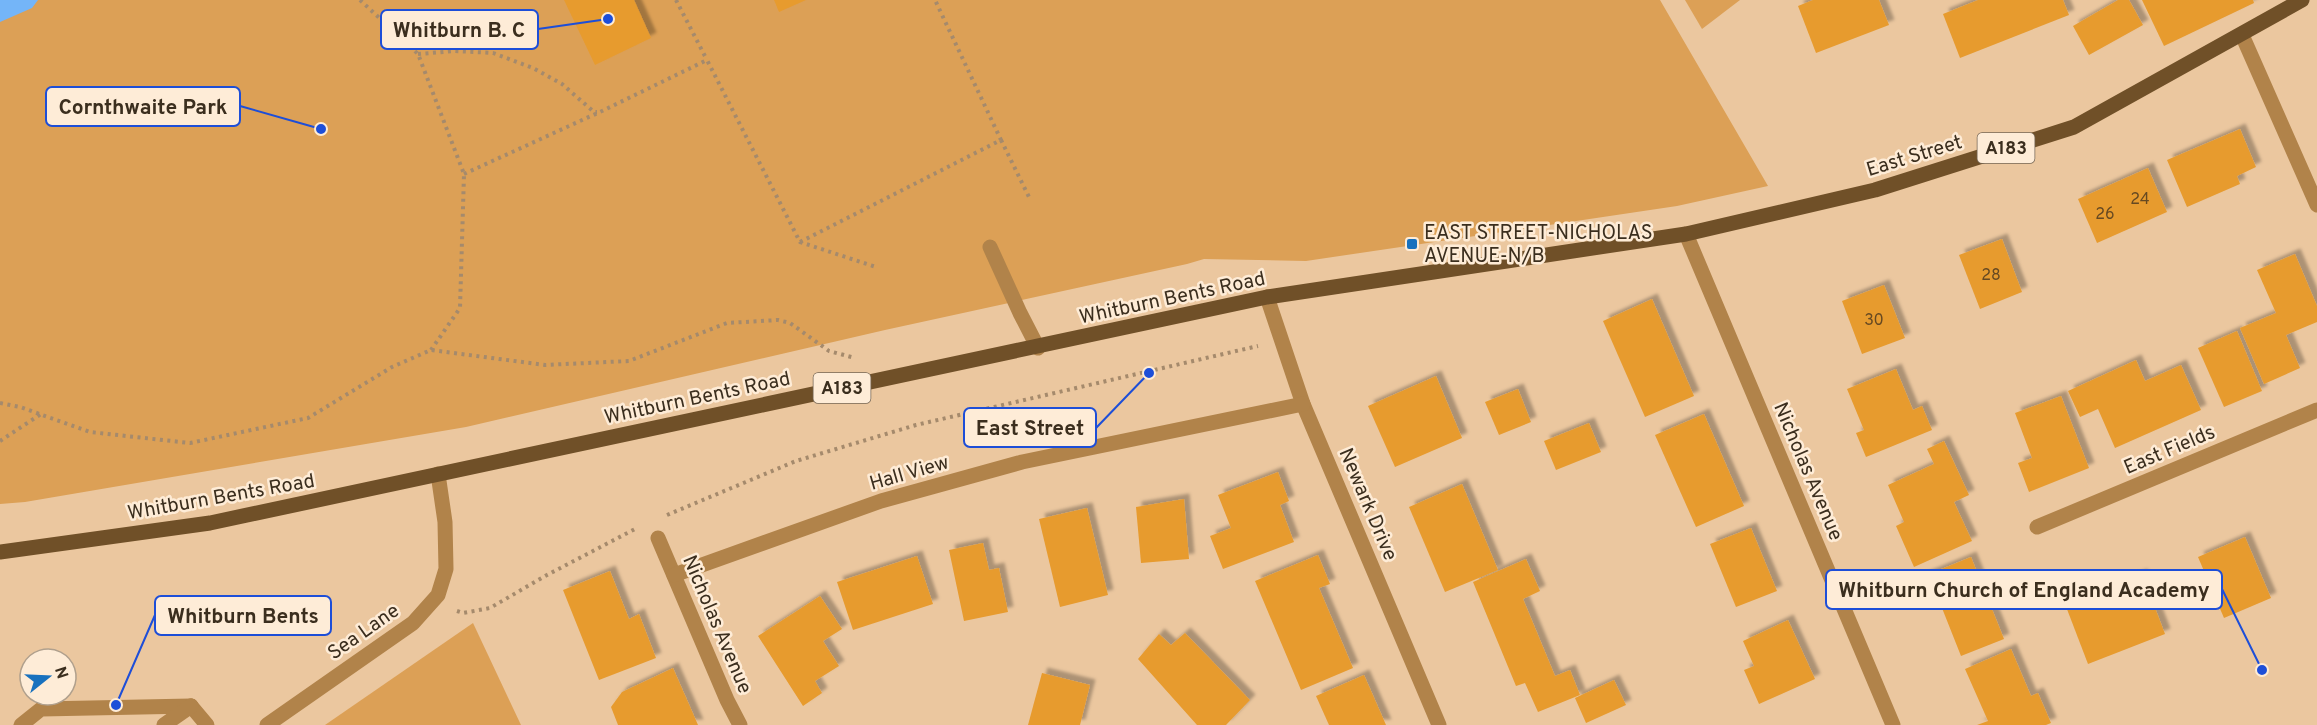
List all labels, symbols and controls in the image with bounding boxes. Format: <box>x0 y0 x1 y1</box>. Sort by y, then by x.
callout: Whitburn B. C <box>381 10 538 49</box>
text: Whitburn B. C <box>393 18 525 45</box>
callout: Cornthwaite Park <box>46 87 240 126</box>
text: Cornthwaite Park <box>58 95 228 122</box>
street label: East Street <box>1863 130 1966 184</box>
road number: A183 <box>1978 133 2034 163</box>
house number: 24 <box>2130 190 2150 210</box>
house number: 26 <box>2095 205 2115 225</box>
place label: EAST STREET-NICHOLAS AVENUE-N/B <box>1424 221 1653 270</box>
marker: EAST STREET-NICHOLAS AVENUE-N/B <box>1405 237 1419 251</box>
house number: 28 <box>1981 266 2001 286</box>
street label: Whitburn Bents Road <box>1077 267 1268 331</box>
house number: 30 <box>1864 311 1884 331</box>
street label: Whitburn Bents Road <box>602 367 793 431</box>
road number: A183 <box>814 373 870 403</box>
street label: Nicholas Avenue <box>1766 399 1848 545</box>
callout: East Street <box>964 408 1096 447</box>
text: East Street <box>976 416 1084 443</box>
street label: East Fields <box>2120 420 2219 482</box>
street label: Newark Drive <box>1332 444 1403 565</box>
street label: Hall View <box>867 450 952 498</box>
street label: Whitburn Bents Road <box>126 469 317 527</box>
street label: Nicholas Avenue <box>675 552 757 698</box>
callout: Whitburn Church of England Academy <box>1826 570 2222 609</box>
text: Whitburn Church of England Academy <box>1838 578 2210 605</box>
callout: Whitburn Bents <box>155 596 331 635</box>
street label: Sea Lane <box>323 599 405 667</box>
text: Whitburn Bents <box>167 604 319 631</box>
north arrow <box>18 647 78 707</box>
text: N <box>49 664 72 682</box>

